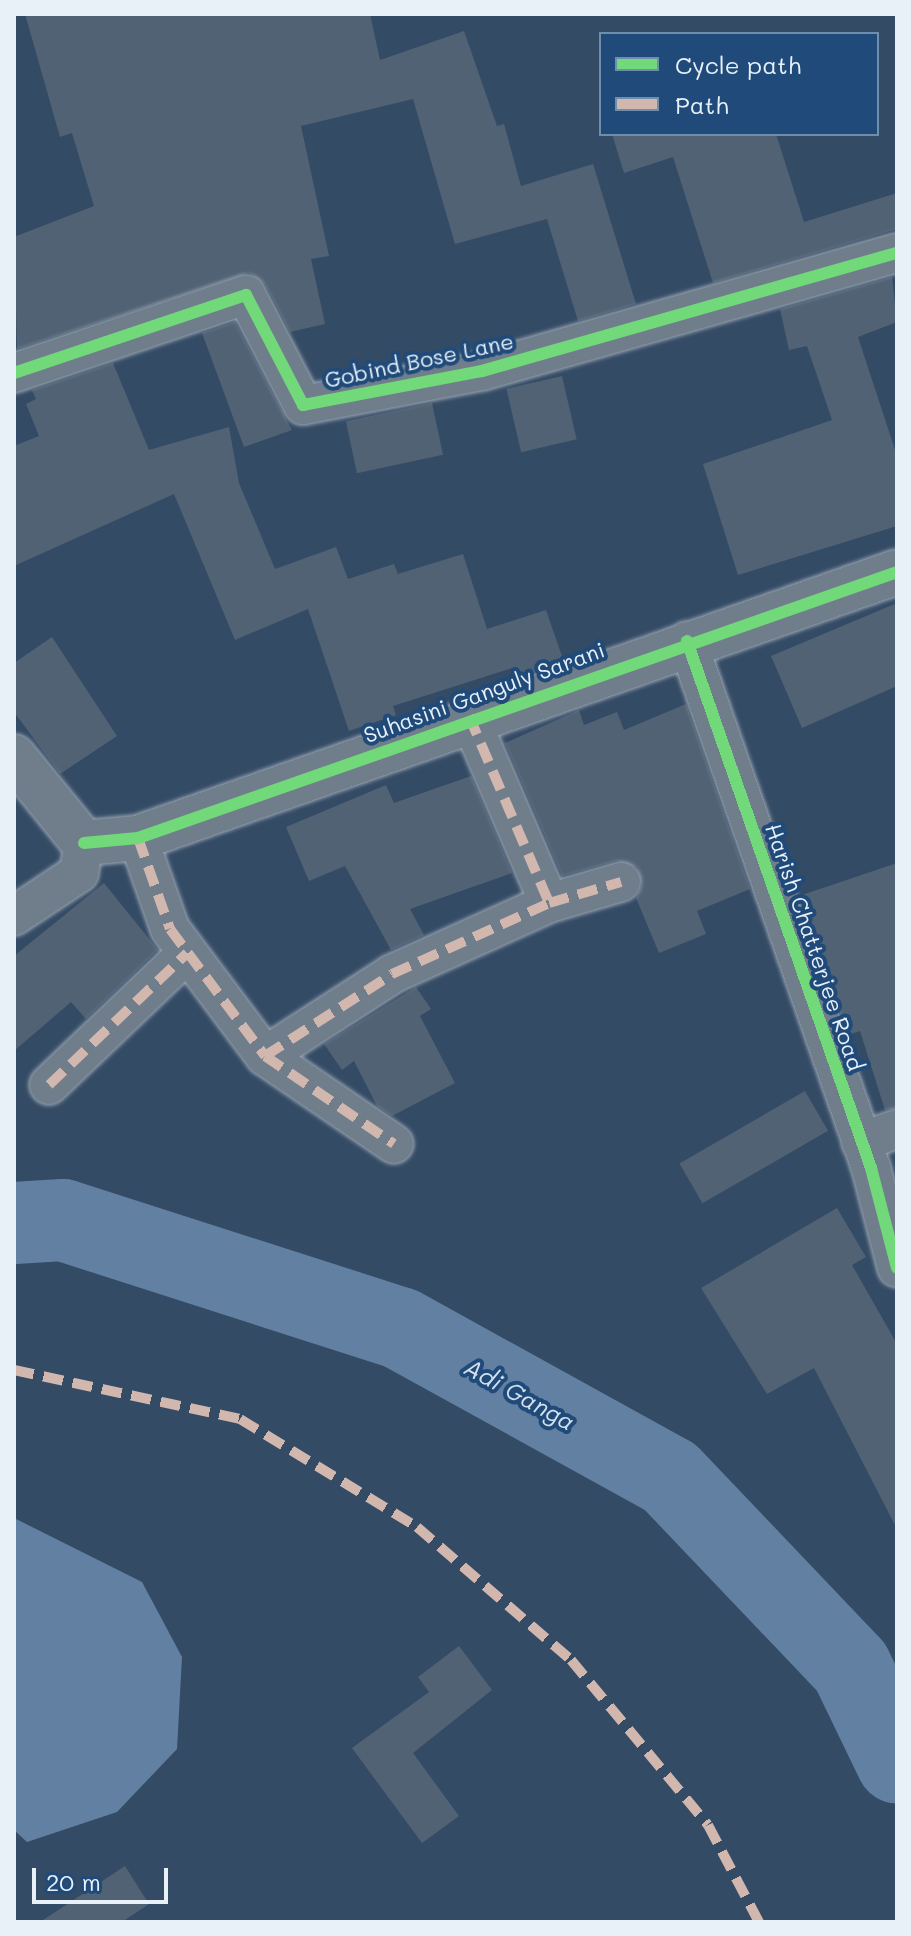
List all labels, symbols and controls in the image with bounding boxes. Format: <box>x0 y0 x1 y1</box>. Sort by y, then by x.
legend <box>599 32 879 136</box>
text: Cycle path <box>675 49 801 80</box>
text: Path <box>675 89 729 120</box>
street label: Gobind Bose Lane <box>322 327 516 393</box>
street label: Suhasini Ganguly Sarani <box>360 636 608 748</box>
street label: Harish Chatterjee Road <box>760 820 870 1074</box>
water label: Adi Ganga <box>460 1352 580 1436</box>
scale bar <box>36 1852 172 1902</box>
text: 20 m <box>46 1866 101 1897</box>

